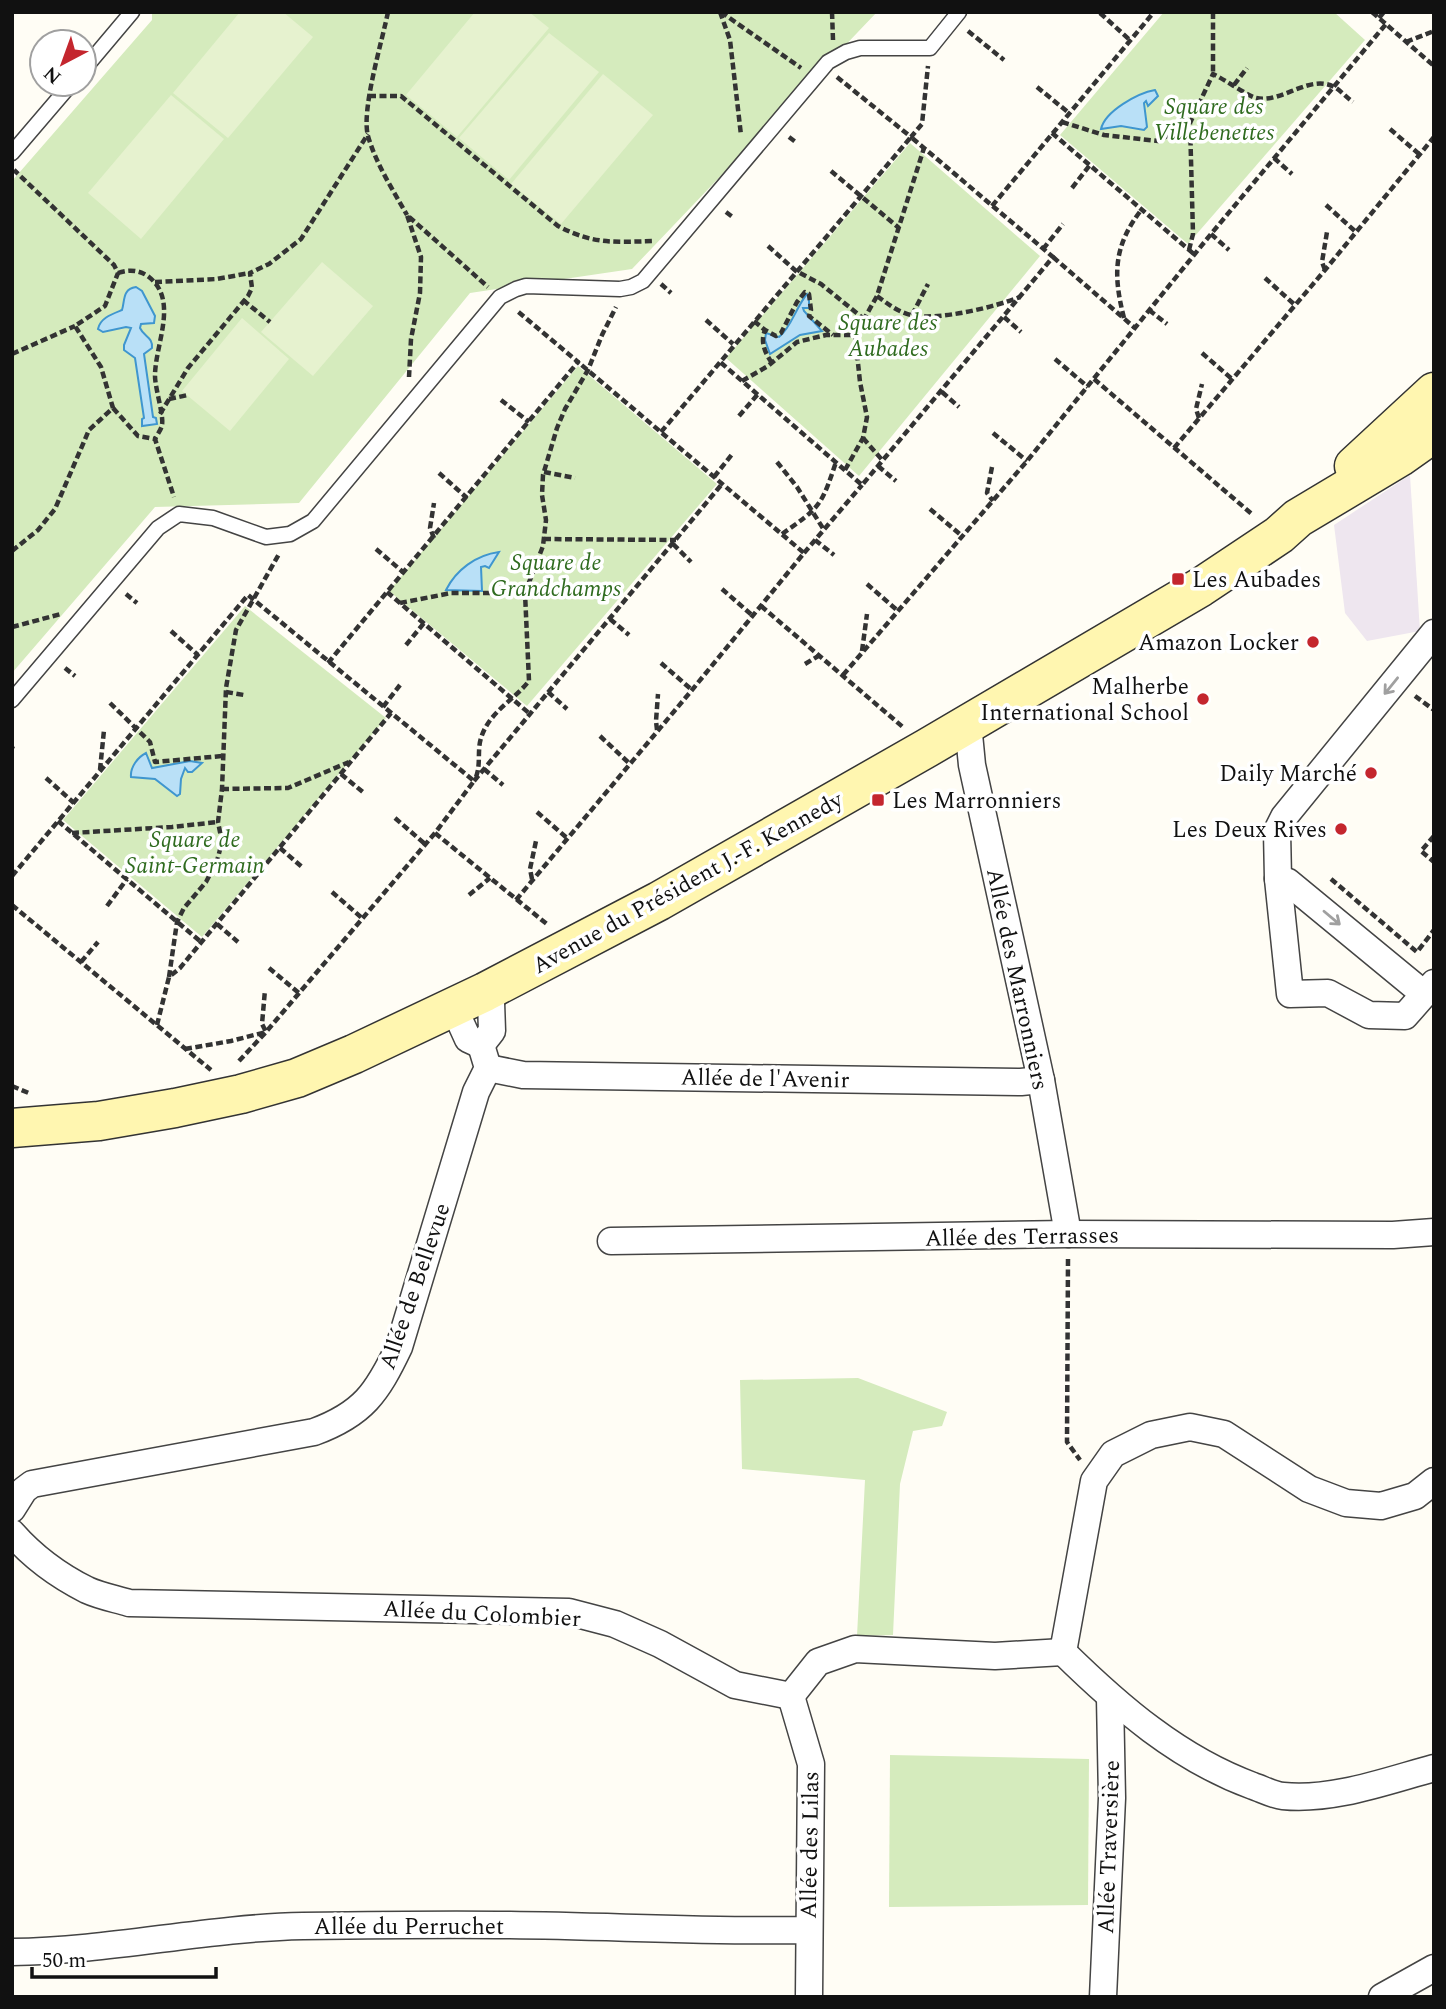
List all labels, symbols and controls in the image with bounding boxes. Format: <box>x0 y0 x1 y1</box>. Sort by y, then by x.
north arrow <box>28 28 98 98</box>
text: N <box>37 59 68 91</box>
park label: Square des Villebenettes <box>1154 90 1274 151</box>
park label: Square des Aubades <box>839 306 937 367</box>
park label: Square de Grandchamps <box>491 546 621 607</box>
place label: Les Aubades <box>1192 563 1321 598</box>
marker: Les Aubades <box>1170 571 1186 587</box>
place label: Amazon Locker <box>1138 626 1299 661</box>
marker: Amazon Locker <box>1305 634 1321 650</box>
place label: Malherbe International School <box>980 670 1189 731</box>
one-way arrow <box>1383 677 1399 695</box>
marker: Malherbe International School <box>1195 691 1211 707</box>
place label: Daily Marché <box>1219 757 1357 792</box>
marker: Daily Marché <box>1363 765 1379 781</box>
street label: Avenue du Président J.-F. Kennedy <box>526 783 850 984</box>
place label: Les Marronniers <box>892 784 1061 819</box>
marker: Les Marronniers <box>870 792 886 808</box>
place label: Les Deux Rives <box>1172 813 1327 848</box>
marker: Les Deux Rives <box>1333 821 1349 837</box>
park label: Square de Saint-Germain <box>125 823 265 884</box>
street label: Allée des Marronniers <box>976 865 1057 1094</box>
one-way arrow <box>1323 910 1341 926</box>
street label: Allée de l'Avenir <box>680 1061 850 1098</box>
street label: Allée de Bellevue <box>370 1198 460 1375</box>
street label: Allée des Terrasses <box>925 1218 1119 1257</box>
street label: Allée du Colombier <box>382 1592 582 1637</box>
street label: Allée Traversière <box>1089 1760 1130 1935</box>
street label: Allée des Lilas <box>792 1771 829 1919</box>
street label: Allée du Perruchet <box>314 1910 504 1945</box>
scale bar <box>32 1936 215 1980</box>
text: 50 m <box>42 1945 86 1977</box>

